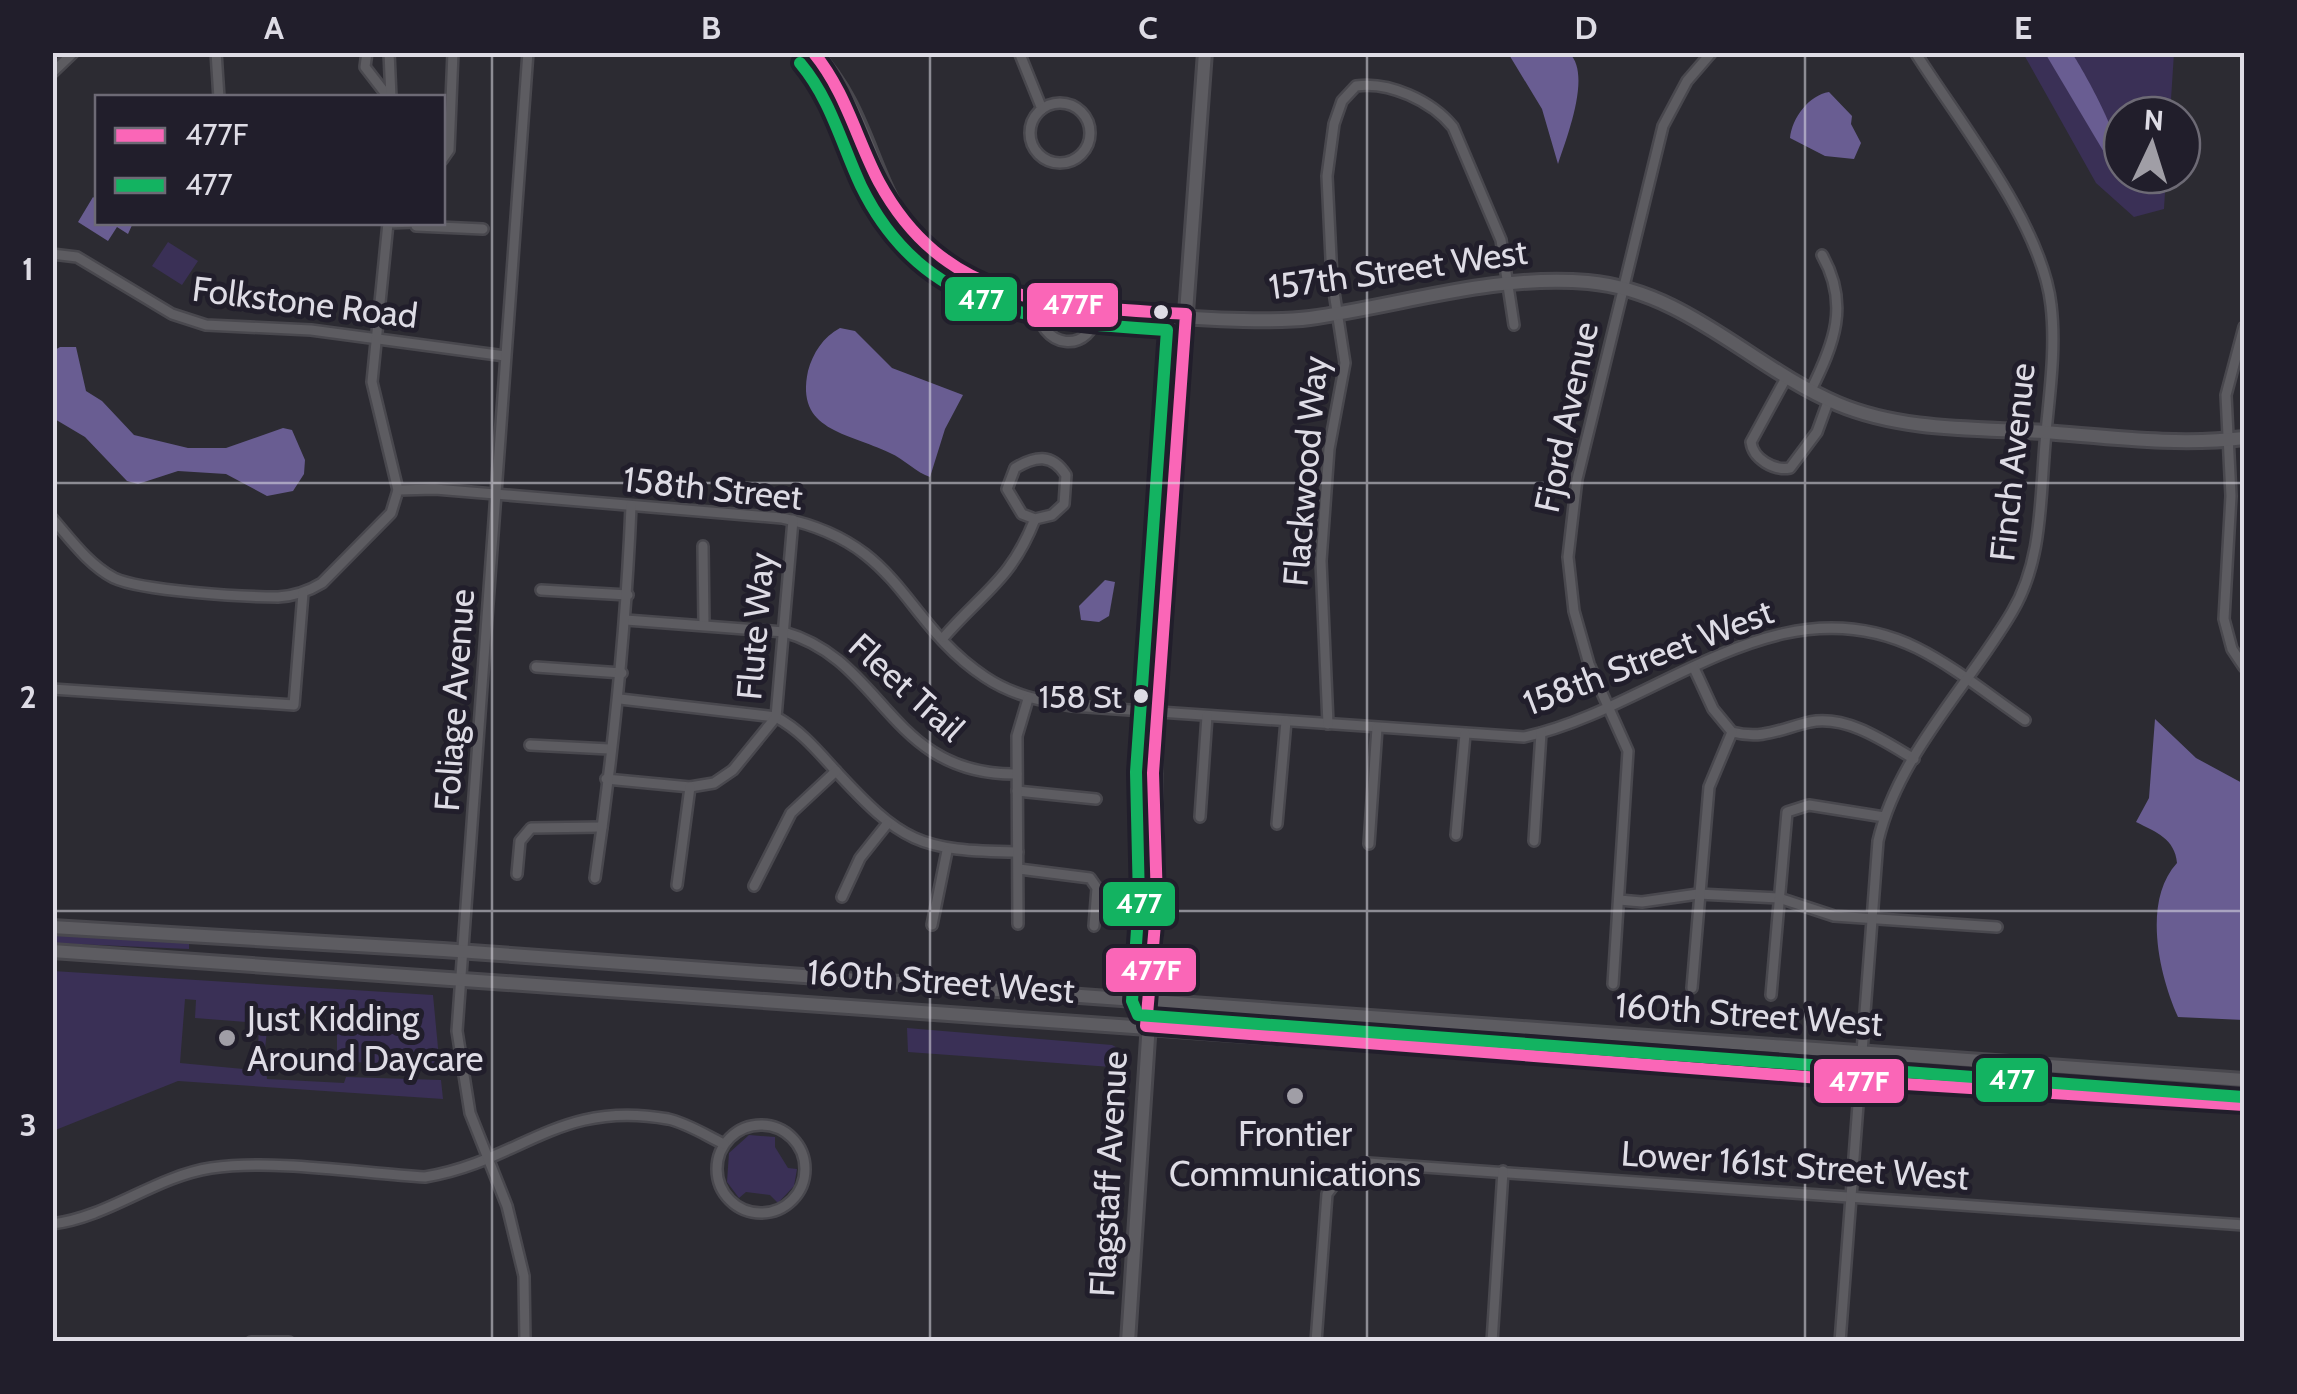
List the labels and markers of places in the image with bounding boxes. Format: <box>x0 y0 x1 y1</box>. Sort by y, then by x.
unlabelled marker <box>1151 302 1171 322</box>
place label: 158 St <box>1039 677 1122 716</box>
marker: 158 St <box>1131 686 1151 706</box>
place label: Just Kidding Around Daycare <box>246 997 483 1080</box>
marker: Just Kidding Around Daycare <box>216 1027 238 1049</box>
marker: Frontier Communications <box>1284 1085 1306 1107</box>
place label: Frontier Communications <box>1169 1112 1421 1195</box>

